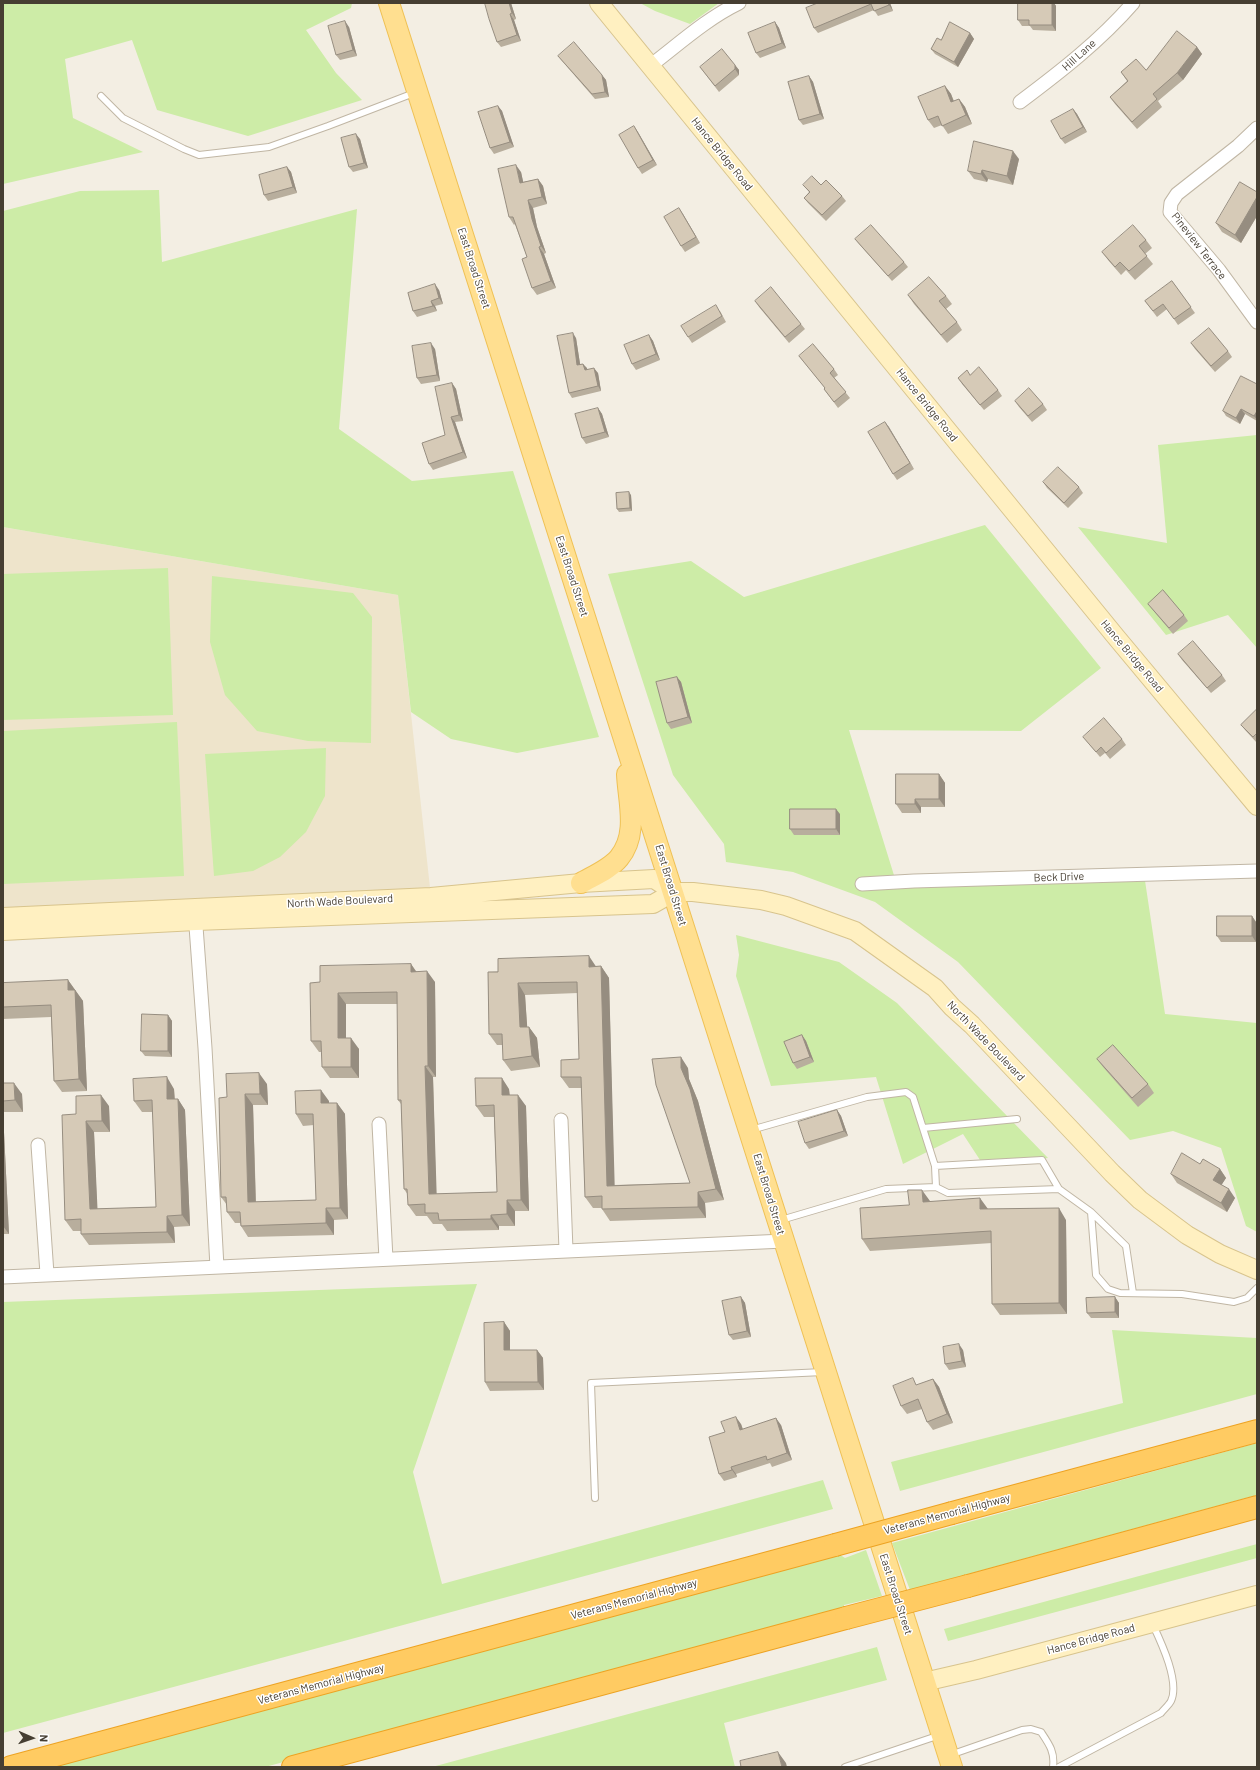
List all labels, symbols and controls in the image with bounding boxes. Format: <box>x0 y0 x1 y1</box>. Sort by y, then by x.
street label: Hill Lane <box>1059 36 1099 74</box>
street label: Hance Bridge Road <box>688 115 756 193</box>
street label: Pineview Terrace <box>1169 210 1229 282</box>
street label: East Broad Street <box>455 226 493 310</box>
street label: Hance Bridge Road <box>893 366 961 444</box>
street label: East Broad Street <box>553 534 591 618</box>
street label: Hance Bridge Road <box>1098 617 1166 695</box>
street label: East Broad Street <box>652 843 690 927</box>
street label: Beck Drive <box>1033 870 1085 884</box>
street label: North Wade Boulevard <box>287 892 393 910</box>
street label: North Wade Boulevard <box>944 998 1028 1084</box>
street label: East Broad Street <box>750 1152 788 1236</box>
street label: Veterans Memorial Highway <box>882 1491 1012 1537</box>
street label: East Broad Street <box>877 1552 915 1636</box>
street label: Veterans Memorial Highway <box>569 1576 699 1622</box>
street label: Hance Bridge Road <box>1046 1621 1136 1657</box>
street label: Veterans Memorial Highway <box>256 1661 386 1707</box>
north arrow <box>12 1718 52 1758</box>
text: N <box>38 1735 51 1742</box>

